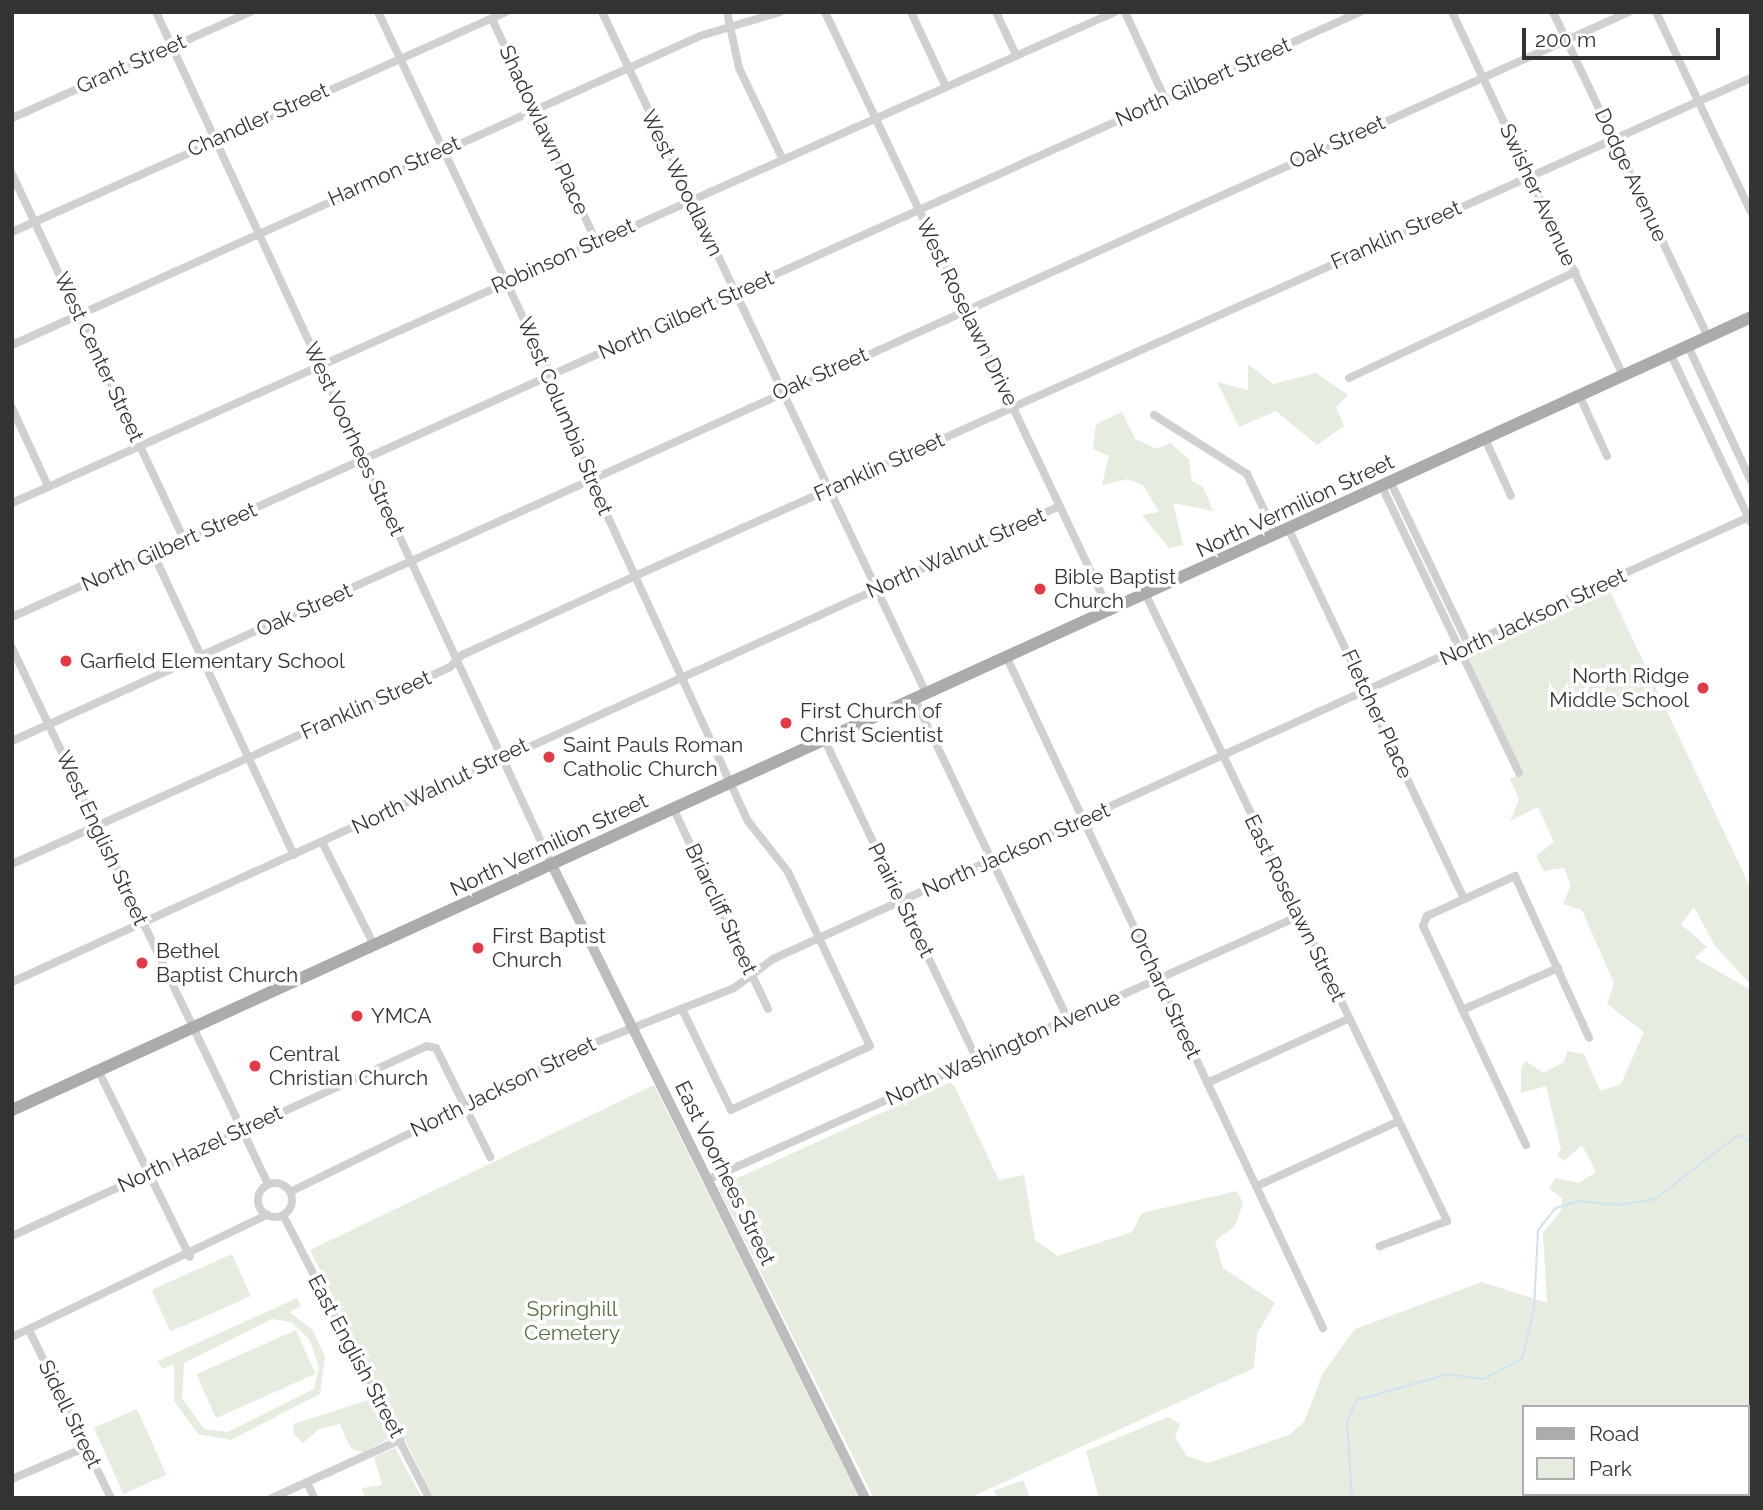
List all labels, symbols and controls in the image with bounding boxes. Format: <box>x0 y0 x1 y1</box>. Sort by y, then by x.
scale bar <box>1525 14 1723 58</box>
text: 200 m <box>1535 27 1596 52</box>
street label: Grant Street <box>73 29 189 99</box>
street label: North Gilbert Street <box>1111 32 1295 132</box>
street label: Shadowlawn Place <box>494 41 594 219</box>
street label: Chandler Street <box>183 77 333 163</box>
street label: Dodge Avenue <box>1589 104 1673 246</box>
street label: West Woodlawn <box>636 105 728 261</box>
street label: Oak Street <box>1285 110 1389 174</box>
street label: Swisher Avenue <box>1494 119 1582 271</box>
street label: Harmon Street <box>324 131 464 211</box>
street label: Franklin Street <box>1327 195 1465 275</box>
street label: Robinson Street <box>487 213 639 299</box>
street label: West Roselawn Drive <box>911 214 1023 410</box>
street label: North Gilbert Street <box>594 265 778 365</box>
street label: West Center Street <box>49 268 149 446</box>
street label: West Columbia Street <box>512 313 618 519</box>
street label: West Voorhees Street <box>298 338 410 540</box>
street label: Oak Street <box>768 342 872 406</box>
street label: Franklin Street <box>810 427 948 507</box>
street label: North Vermilion Street <box>1192 449 1398 563</box>
street label: North Gilbert Street <box>77 497 261 597</box>
street label: North Walnut Street <box>862 502 1050 604</box>
street label: North Jackson Street <box>1436 563 1630 671</box>
place label: Bible Baptist Church <box>1054 564 1176 614</box>
street label: Oak Street <box>252 578 356 642</box>
marker: Bible Baptist Church <box>1032 581 1048 597</box>
street label: Fletcher Place <box>1336 645 1418 783</box>
place label: Garfield Elementary School <box>80 648 345 674</box>
marker: Garfield Elementary School <box>58 653 74 669</box>
place label: North Ridge Middle School <box>1549 663 1689 713</box>
street label: Franklin Street <box>297 665 435 745</box>
marker: North Ridge Middle School <box>1695 680 1711 696</box>
place label: First Church of Christ Scientist <box>800 698 943 748</box>
marker: First Church of Christ Scientist <box>778 715 794 731</box>
street label: North Walnut Street <box>347 732 533 840</box>
place label: Saint Pauls Roman Catholic Church <box>563 732 743 782</box>
street label: West English Street <box>51 747 153 929</box>
marker: Saint Pauls Roman Catholic Church <box>541 749 557 765</box>
street label: North Vermilion Street <box>446 788 652 902</box>
street label: North Jackson Street <box>918 797 1114 903</box>
street label: East Roselawn Street <box>1239 810 1351 1006</box>
street label: Briarcliff Street <box>680 839 762 979</box>
street label: Prairie Street <box>862 839 940 961</box>
place label: First Baptist Church <box>492 923 606 973</box>
street label: Orchard Street <box>1124 923 1206 1063</box>
place label: Bethel Baptist Church <box>156 938 298 988</box>
marker: First Baptist Church <box>470 940 486 956</box>
marker: Bethel Baptist Church <box>134 955 150 971</box>
street label: North Washington Avenue <box>881 984 1125 1112</box>
place label: YMCA <box>371 1003 431 1029</box>
marker: YMCA <box>349 1008 365 1024</box>
street label: North Jackson Street <box>406 1031 600 1143</box>
place label: Central Christian Church <box>269 1041 428 1091</box>
marker: Central Christian Church <box>247 1058 263 1074</box>
street label: East Voorhees Street <box>669 1076 781 1270</box>
street label: North Hazel Street <box>114 1100 286 1198</box>
street label: East English Street <box>302 1270 410 1442</box>
park label: Springhill Cemetery <box>524 1296 620 1346</box>
street label: Sidell Street <box>33 1356 107 1472</box>
legend <box>1522 1405 1749 1496</box>
text: Road <box>1589 1421 1639 1446</box>
text: Park <box>1589 1456 1632 1481</box>

